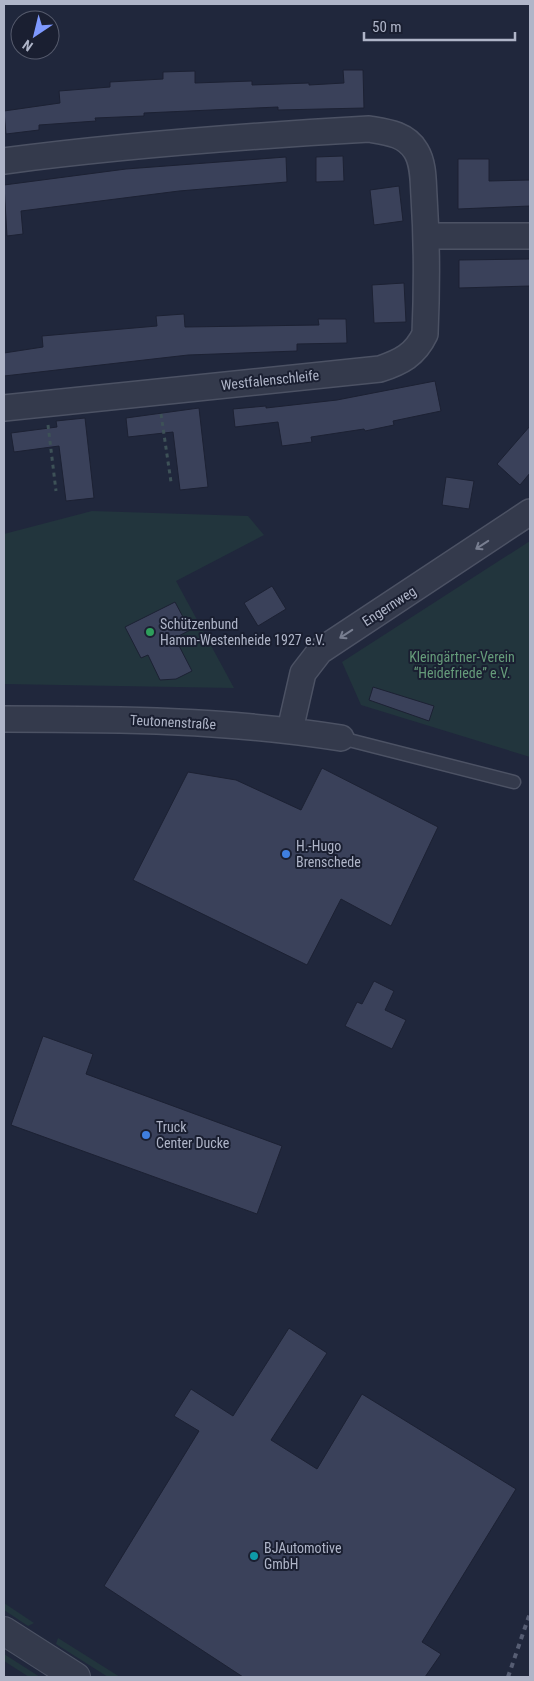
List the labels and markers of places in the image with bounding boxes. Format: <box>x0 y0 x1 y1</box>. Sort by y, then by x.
place label: Schützenbund Hamm-Westenheide 1927 e.V. <box>160 616 325 648</box>
marker: Schützenbund Hamm-Westenheide 1927 e.V. <box>144 626 156 638</box>
place label: H.-Hugo Brenschede <box>296 838 361 870</box>
marker: H.-Hugo Brenschede <box>280 848 292 860</box>
place label: Truck Center Ducke <box>156 1119 230 1151</box>
marker: Truck Center Ducke <box>140 1129 152 1141</box>
place label: BJAutomotive GmbH <box>264 1540 342 1572</box>
marker: BJAutomotive GmbH <box>248 1550 260 1562</box>

